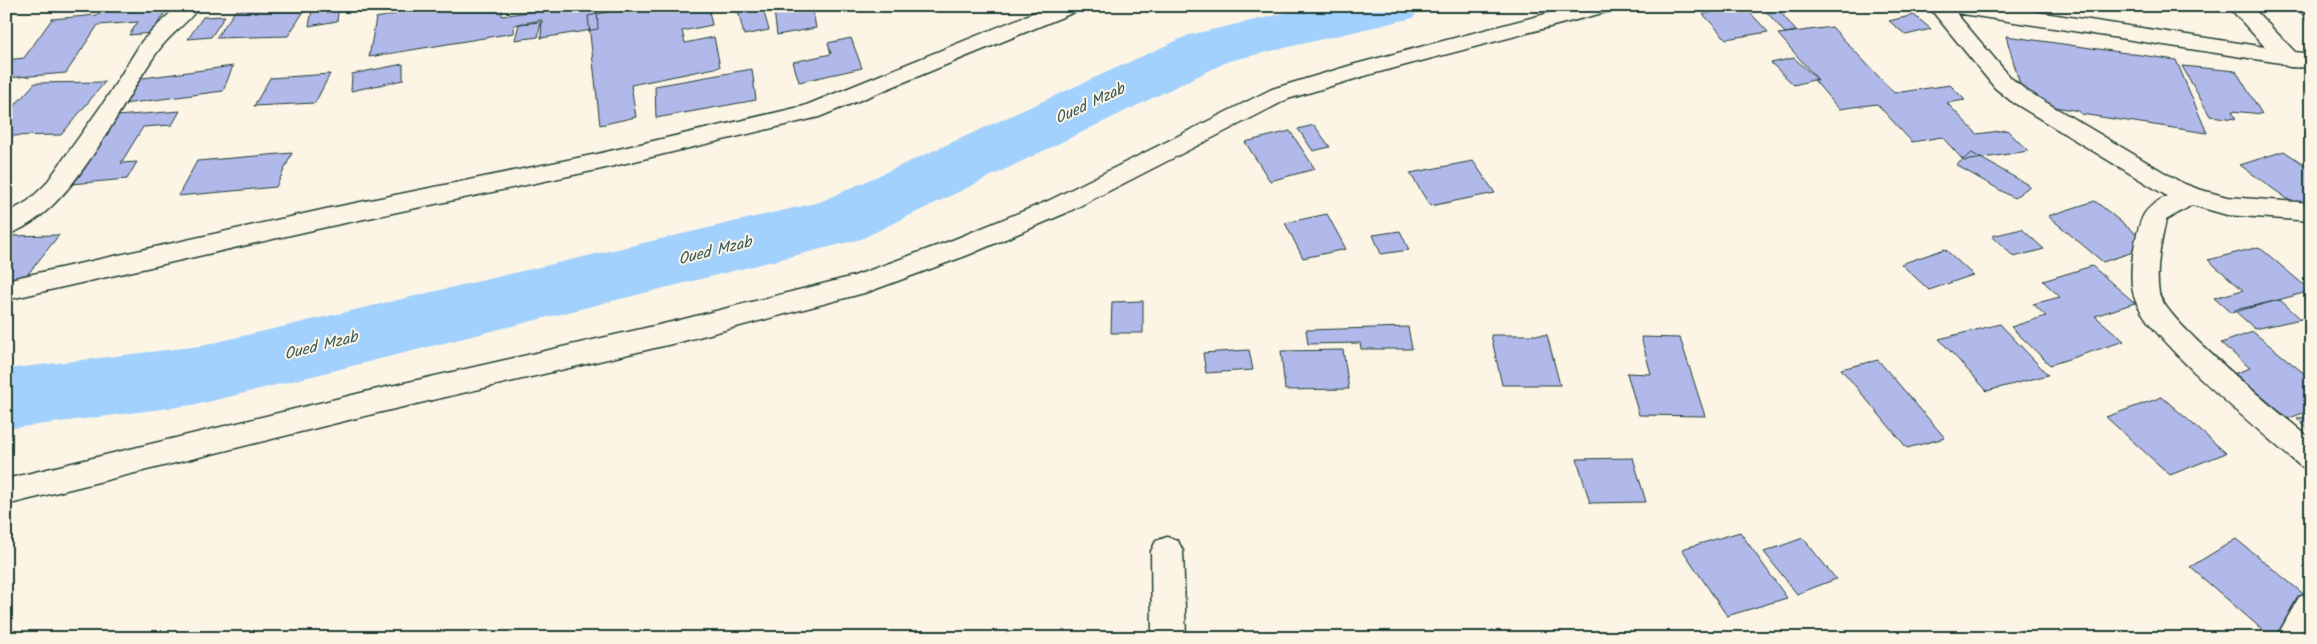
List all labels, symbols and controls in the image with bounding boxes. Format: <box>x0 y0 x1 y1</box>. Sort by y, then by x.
water label: Oued Mzab <box>1051 76 1131 131</box>
water label: Oued Mzab <box>676 229 756 272</box>
water label: Oued Mzab <box>282 324 362 367</box>

